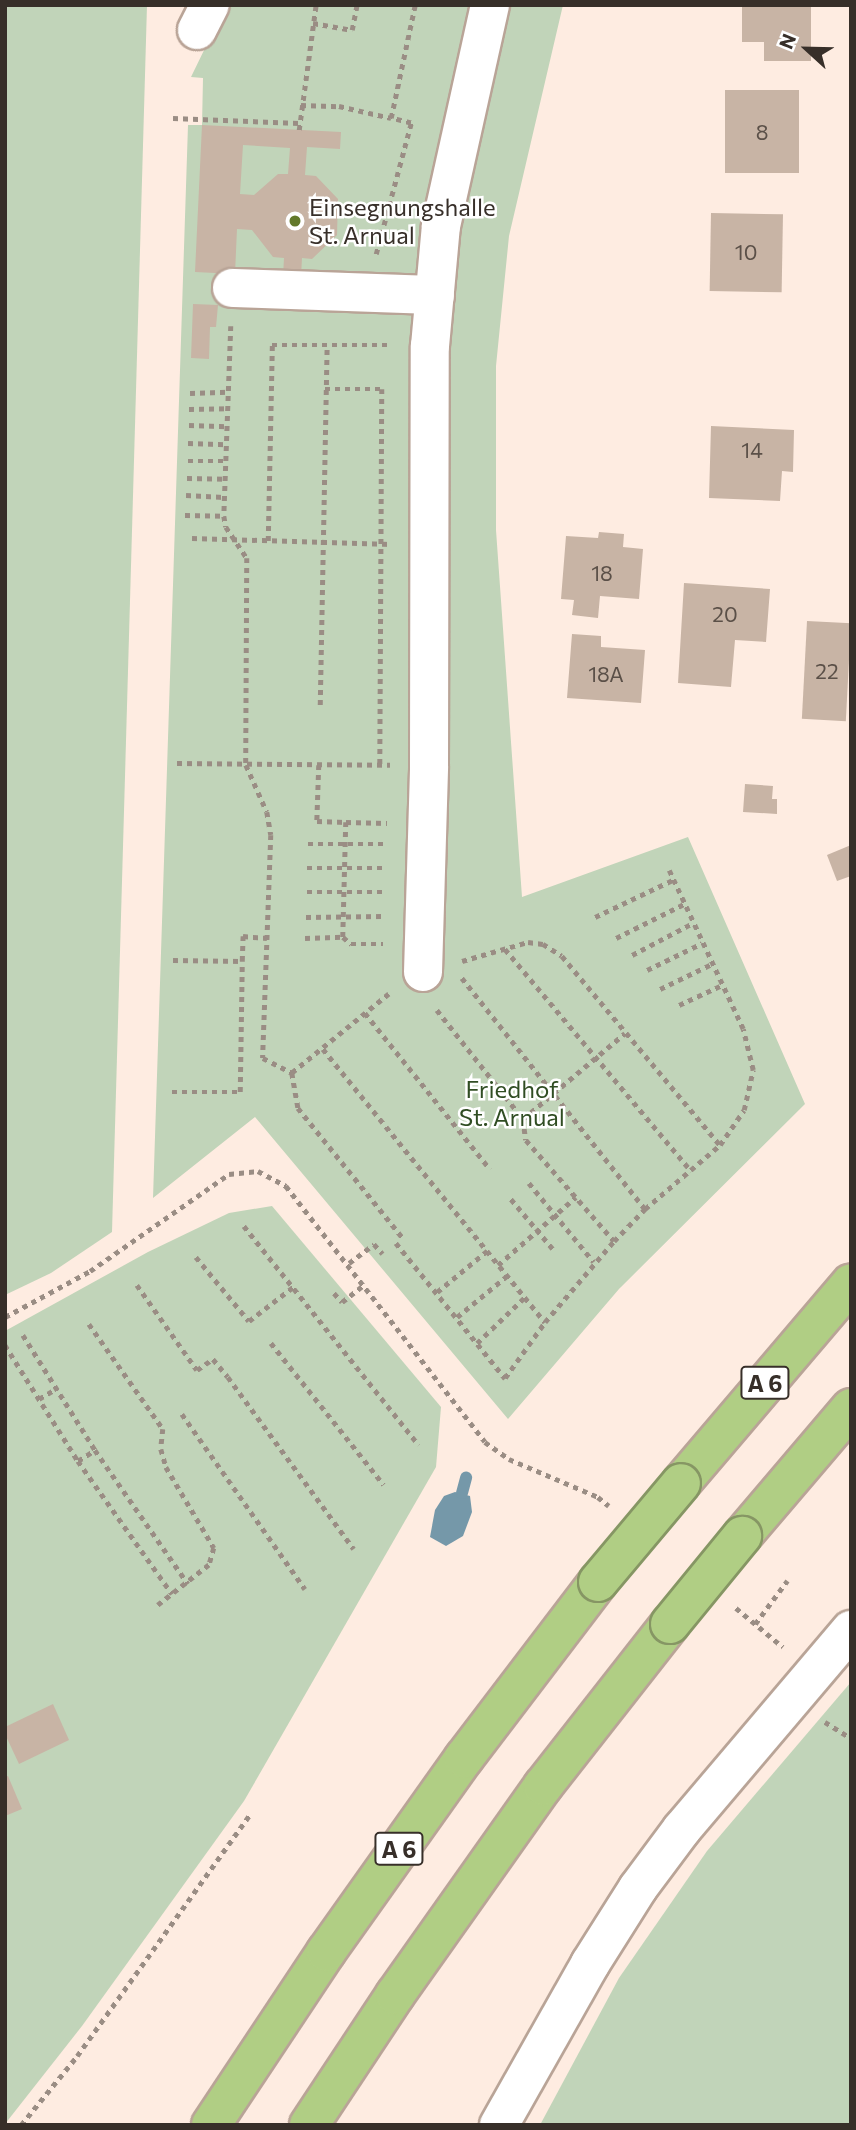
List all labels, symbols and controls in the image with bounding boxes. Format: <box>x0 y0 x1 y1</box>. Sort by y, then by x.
north arrow <box>772 14 842 84</box>
text: N <box>774 30 800 52</box>
house number: 8 <box>756 119 768 145</box>
place label: Einsegnungshalle St. Arnual <box>309 193 496 249</box>
marker: Einsegnungshalle St. Arnual <box>287 213 303 229</box>
house number: 10 <box>735 239 757 265</box>
house number: 14 <box>741 437 763 463</box>
house number: 18 <box>591 560 613 586</box>
house number: 20 <box>712 601 738 627</box>
house number: 22 <box>815 658 839 684</box>
house number: 18A <box>588 661 624 687</box>
park label: Friedhof St. Arnual <box>459 1075 565 1131</box>
road number: A 6 <box>739 1364 791 1402</box>
road number: A 6 <box>373 1830 425 1868</box>

